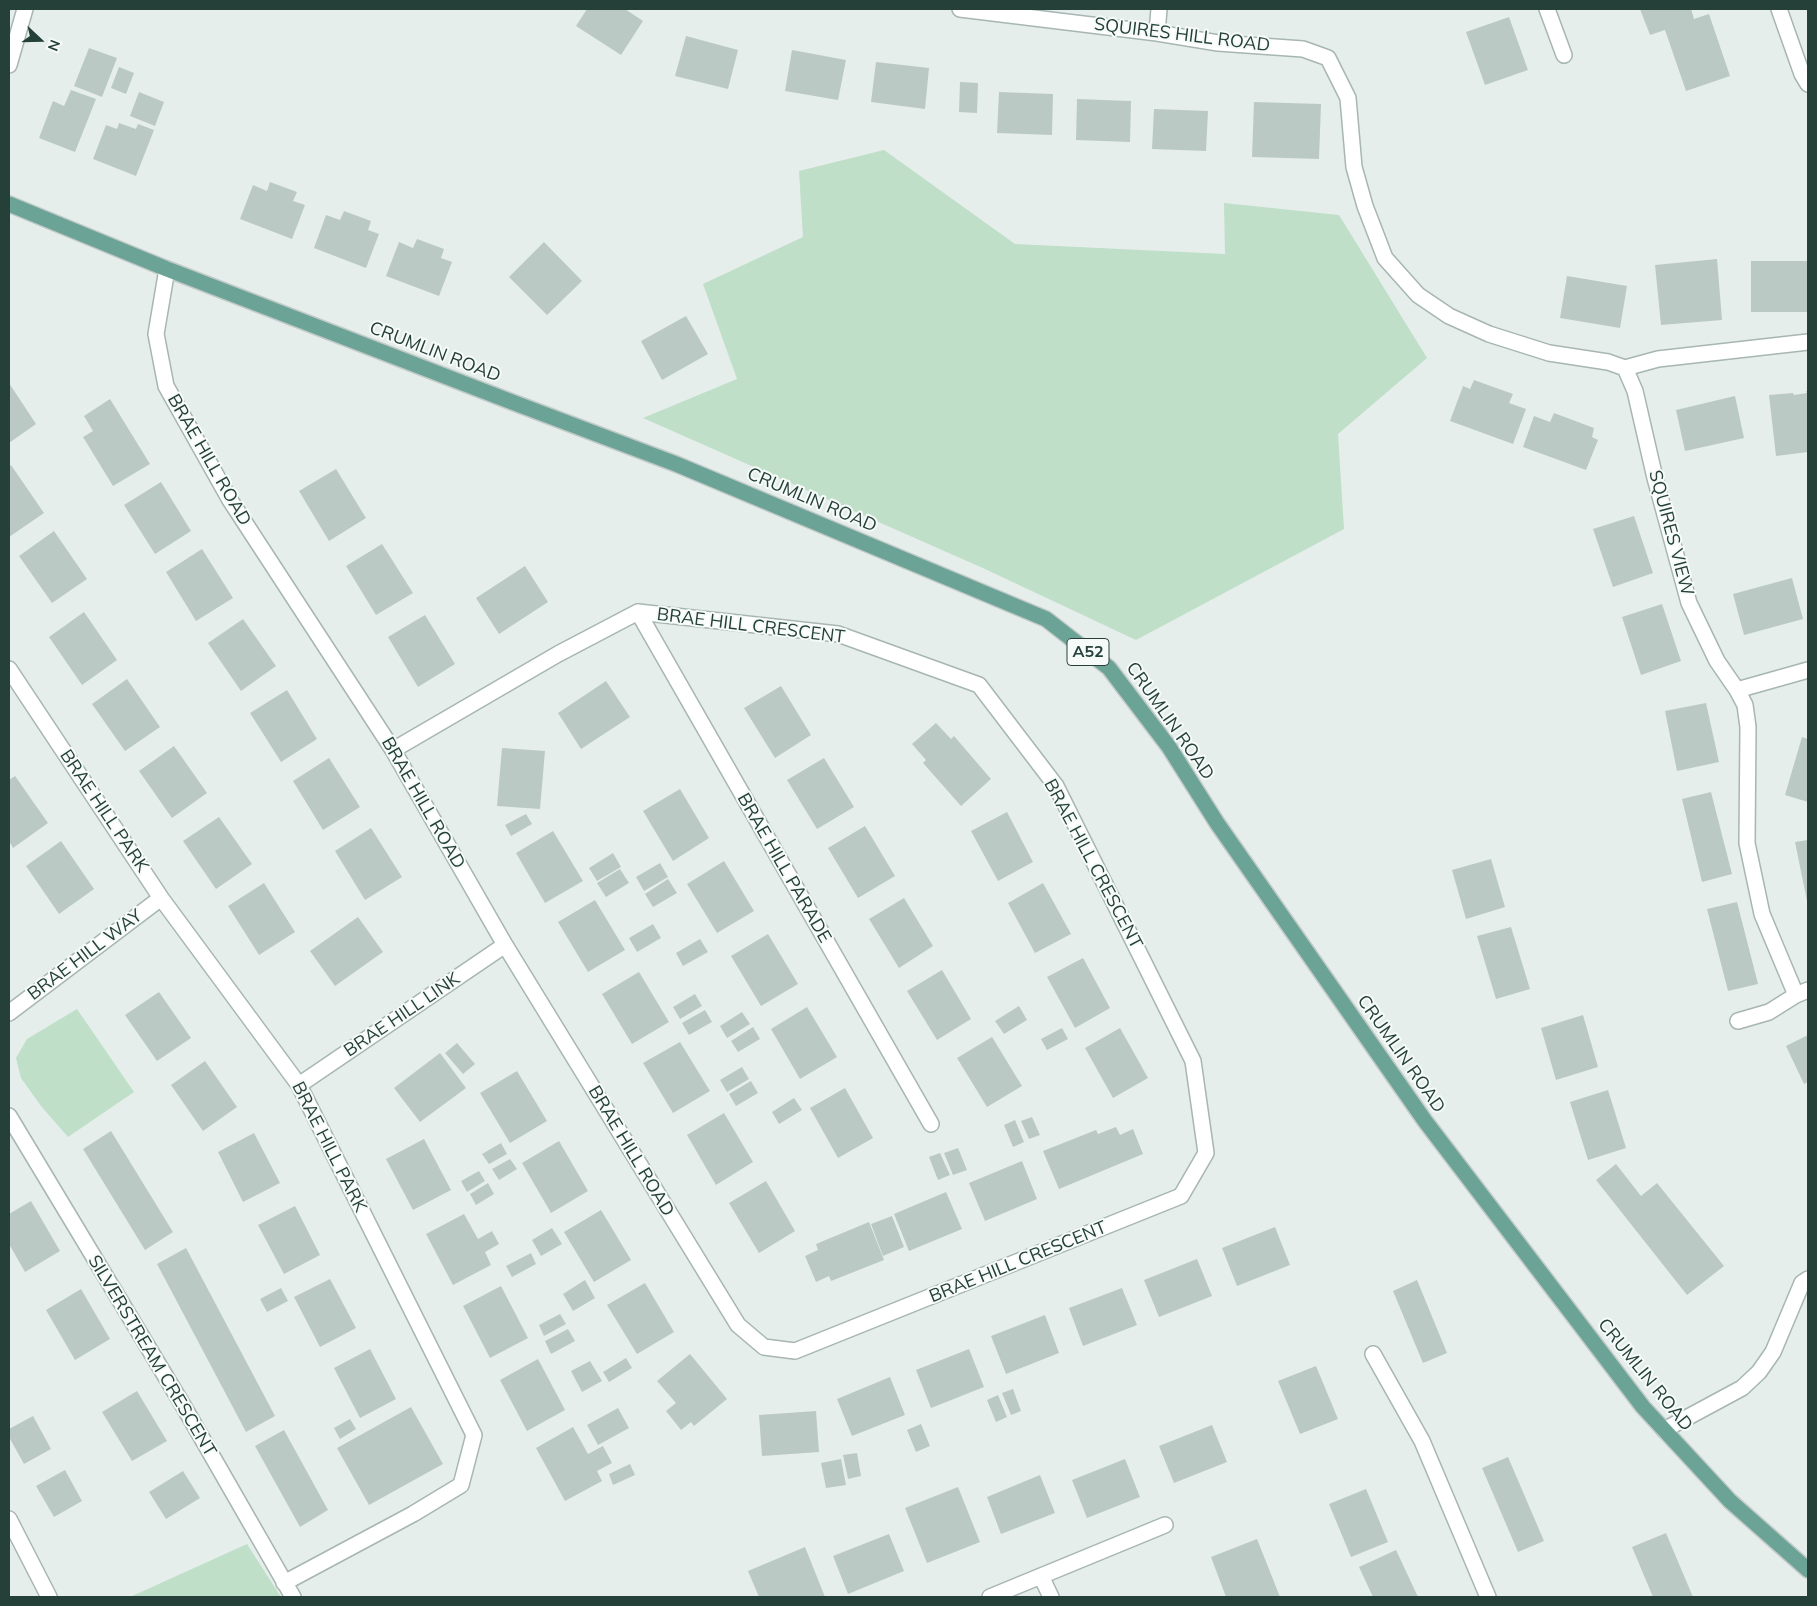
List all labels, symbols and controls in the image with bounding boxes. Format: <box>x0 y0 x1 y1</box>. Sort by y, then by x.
street label: SQUIRES HILL ROAD <box>1093 13 1271 57</box>
north arrow <box>15 15 65 65</box>
text: N <box>44 37 64 54</box>
street label: CRUMLIN ROAD <box>366 317 504 387</box>
street label: BRAE HILL ROAD <box>163 390 255 530</box>
street label: CRUMLIN ROAD <box>744 463 880 537</box>
street label: SQUIRES VIEW <box>1644 468 1698 598</box>
street label: BRAE HILL CRESCENT <box>656 604 846 648</box>
road number: A52 <box>1067 638 1109 666</box>
street label: CRUMLIN ROAD <box>1121 658 1219 784</box>
street label: BRAE HILL ROAD <box>377 733 469 873</box>
street label: BRAE HILL PARK <box>55 746 153 876</box>
street label: BRAE HILL CRESCENT <box>1039 775 1147 953</box>
street label: BRAE HILL PARADE <box>732 789 836 947</box>
street label: BRAE HILL WAY <box>23 905 147 1005</box>
street label: BRAE HILL LINK <box>340 968 464 1062</box>
street label: CRUMLIN ROAD <box>1352 991 1450 1117</box>
street label: BRAE HILL PARK <box>287 1078 371 1216</box>
street label: BRAE HILL ROAD <box>584 1082 678 1220</box>
street label: BRAE HILL CRESCENT <box>926 1217 1110 1307</box>
street label: SILVERSTREAM CRESCENT <box>83 1251 221 1461</box>
street label: CRUMLIN ROAD <box>1593 1314 1697 1436</box>

